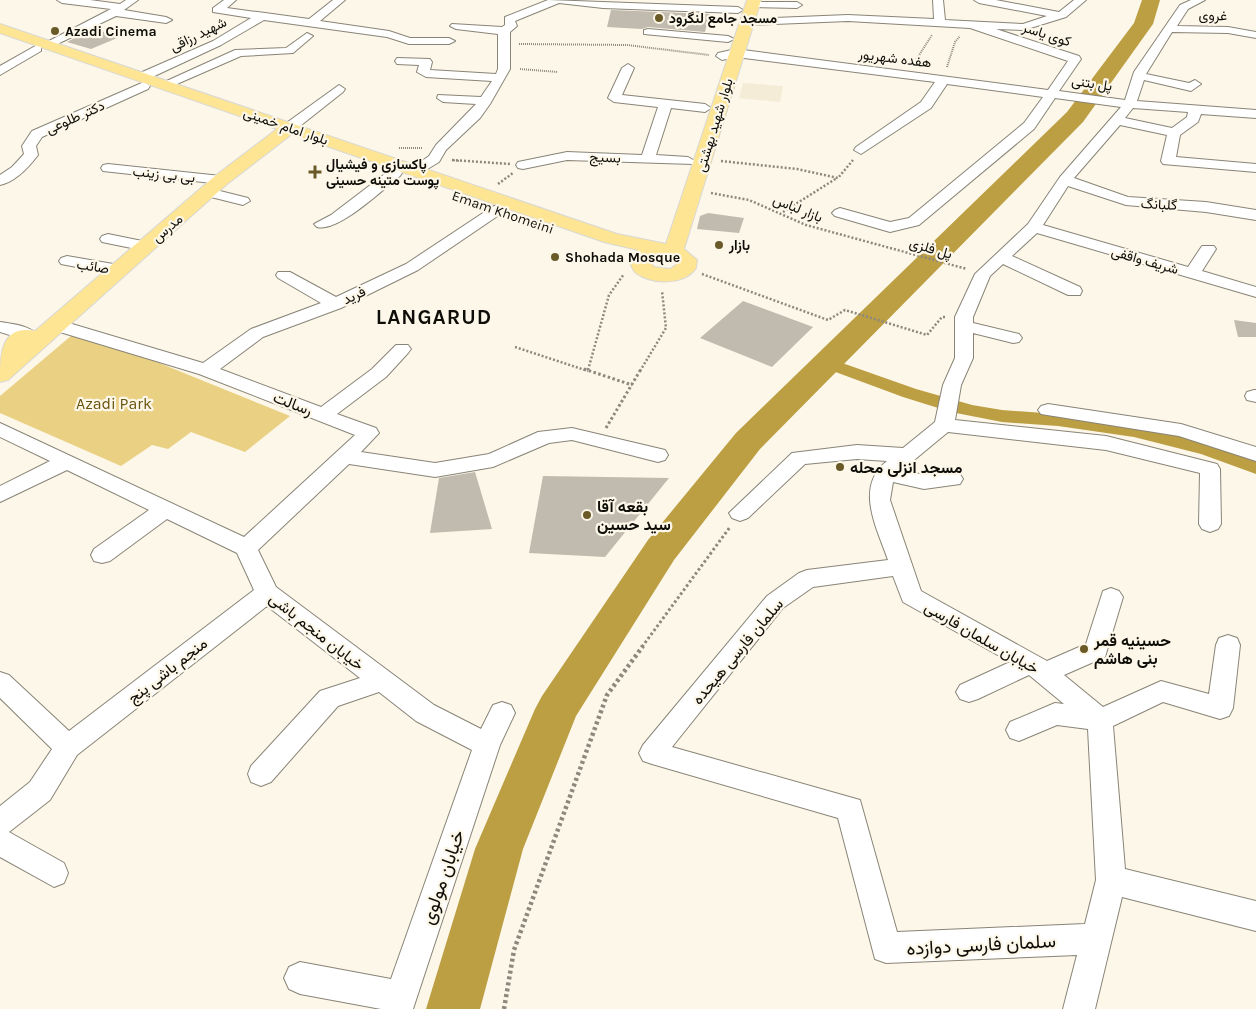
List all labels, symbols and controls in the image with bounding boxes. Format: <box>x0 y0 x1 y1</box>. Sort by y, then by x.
street label: غروی <box>1198 7 1228 24</box>
place label: مسجد جامع لنگرود <box>669 10 777 28</box>
marker: مسجد جامع لنگرود <box>653 12 665 24</box>
street label: شهید رزاقی <box>167 13 229 55</box>
street label: کوی یاسر <box>1019 18 1073 50</box>
place label: Azadi Cinema <box>65 23 157 40</box>
marker: Azadi Cinema <box>49 25 61 37</box>
street label: هفده شهریور <box>856 45 933 71</box>
street label: پل بتنی <box>1070 72 1113 96</box>
street label: بلوار شهید بهشتی <box>692 76 737 174</box>
street label: دکتر طلوعی <box>43 97 108 138</box>
street label: بلوار امام خمینی <box>241 104 330 149</box>
street label: بسیج <box>589 148 621 169</box>
place label: پاکسازی و فیشیال پوست متینه حسینی <box>326 156 439 190</box>
street label: بی بی زینب <box>132 163 196 186</box>
marker: پاکسازی و فیشیال پوست متینه حسینی <box>308 165 322 179</box>
street label: Emam Khomeini <box>450 187 556 238</box>
street label: بازار لباس <box>770 191 825 226</box>
street label: گلبانگ <box>1140 195 1178 214</box>
street label: مدرس <box>148 210 186 246</box>
street label: پل فلزی <box>907 234 954 264</box>
place label: بازار <box>728 237 750 254</box>
marker: بازار <box>713 239 725 251</box>
street label: شریف واقفی <box>1109 243 1180 278</box>
place label: Shohada Mosque <box>565 249 680 266</box>
marker: Shohada Mosque <box>549 251 561 263</box>
street label: صائب <box>75 256 111 277</box>
street label: فرید <box>340 283 369 308</box>
district label: LANGARUD <box>376 305 492 329</box>
street label: رسالت <box>270 387 315 421</box>
park label: Azadi Park <box>76 394 152 413</box>
place label: مسجد انزلی محله <box>850 458 963 478</box>
marker: مسجد انزلی محله <box>834 461 846 473</box>
place label: بقعه آقا سید حسین <box>597 497 671 534</box>
marker: بقعه آقا سید حسین <box>581 509 593 521</box>
street label: خیابان منجم باشی <box>265 589 368 675</box>
street label: سلمان فارسی هیحده <box>688 595 788 709</box>
street label: خیابان سلمان فارسی <box>921 597 1042 679</box>
place label: حسینیه قمر بنی هاشم <box>1093 631 1171 669</box>
street label: منجم باشی پنج <box>124 633 212 709</box>
marker: حسینیه قمر بنی هاشم <box>1078 643 1090 655</box>
street label: خیابان مولوی <box>417 827 469 927</box>
street label: سلمان فارسی دوازده <box>906 930 1056 960</box>

